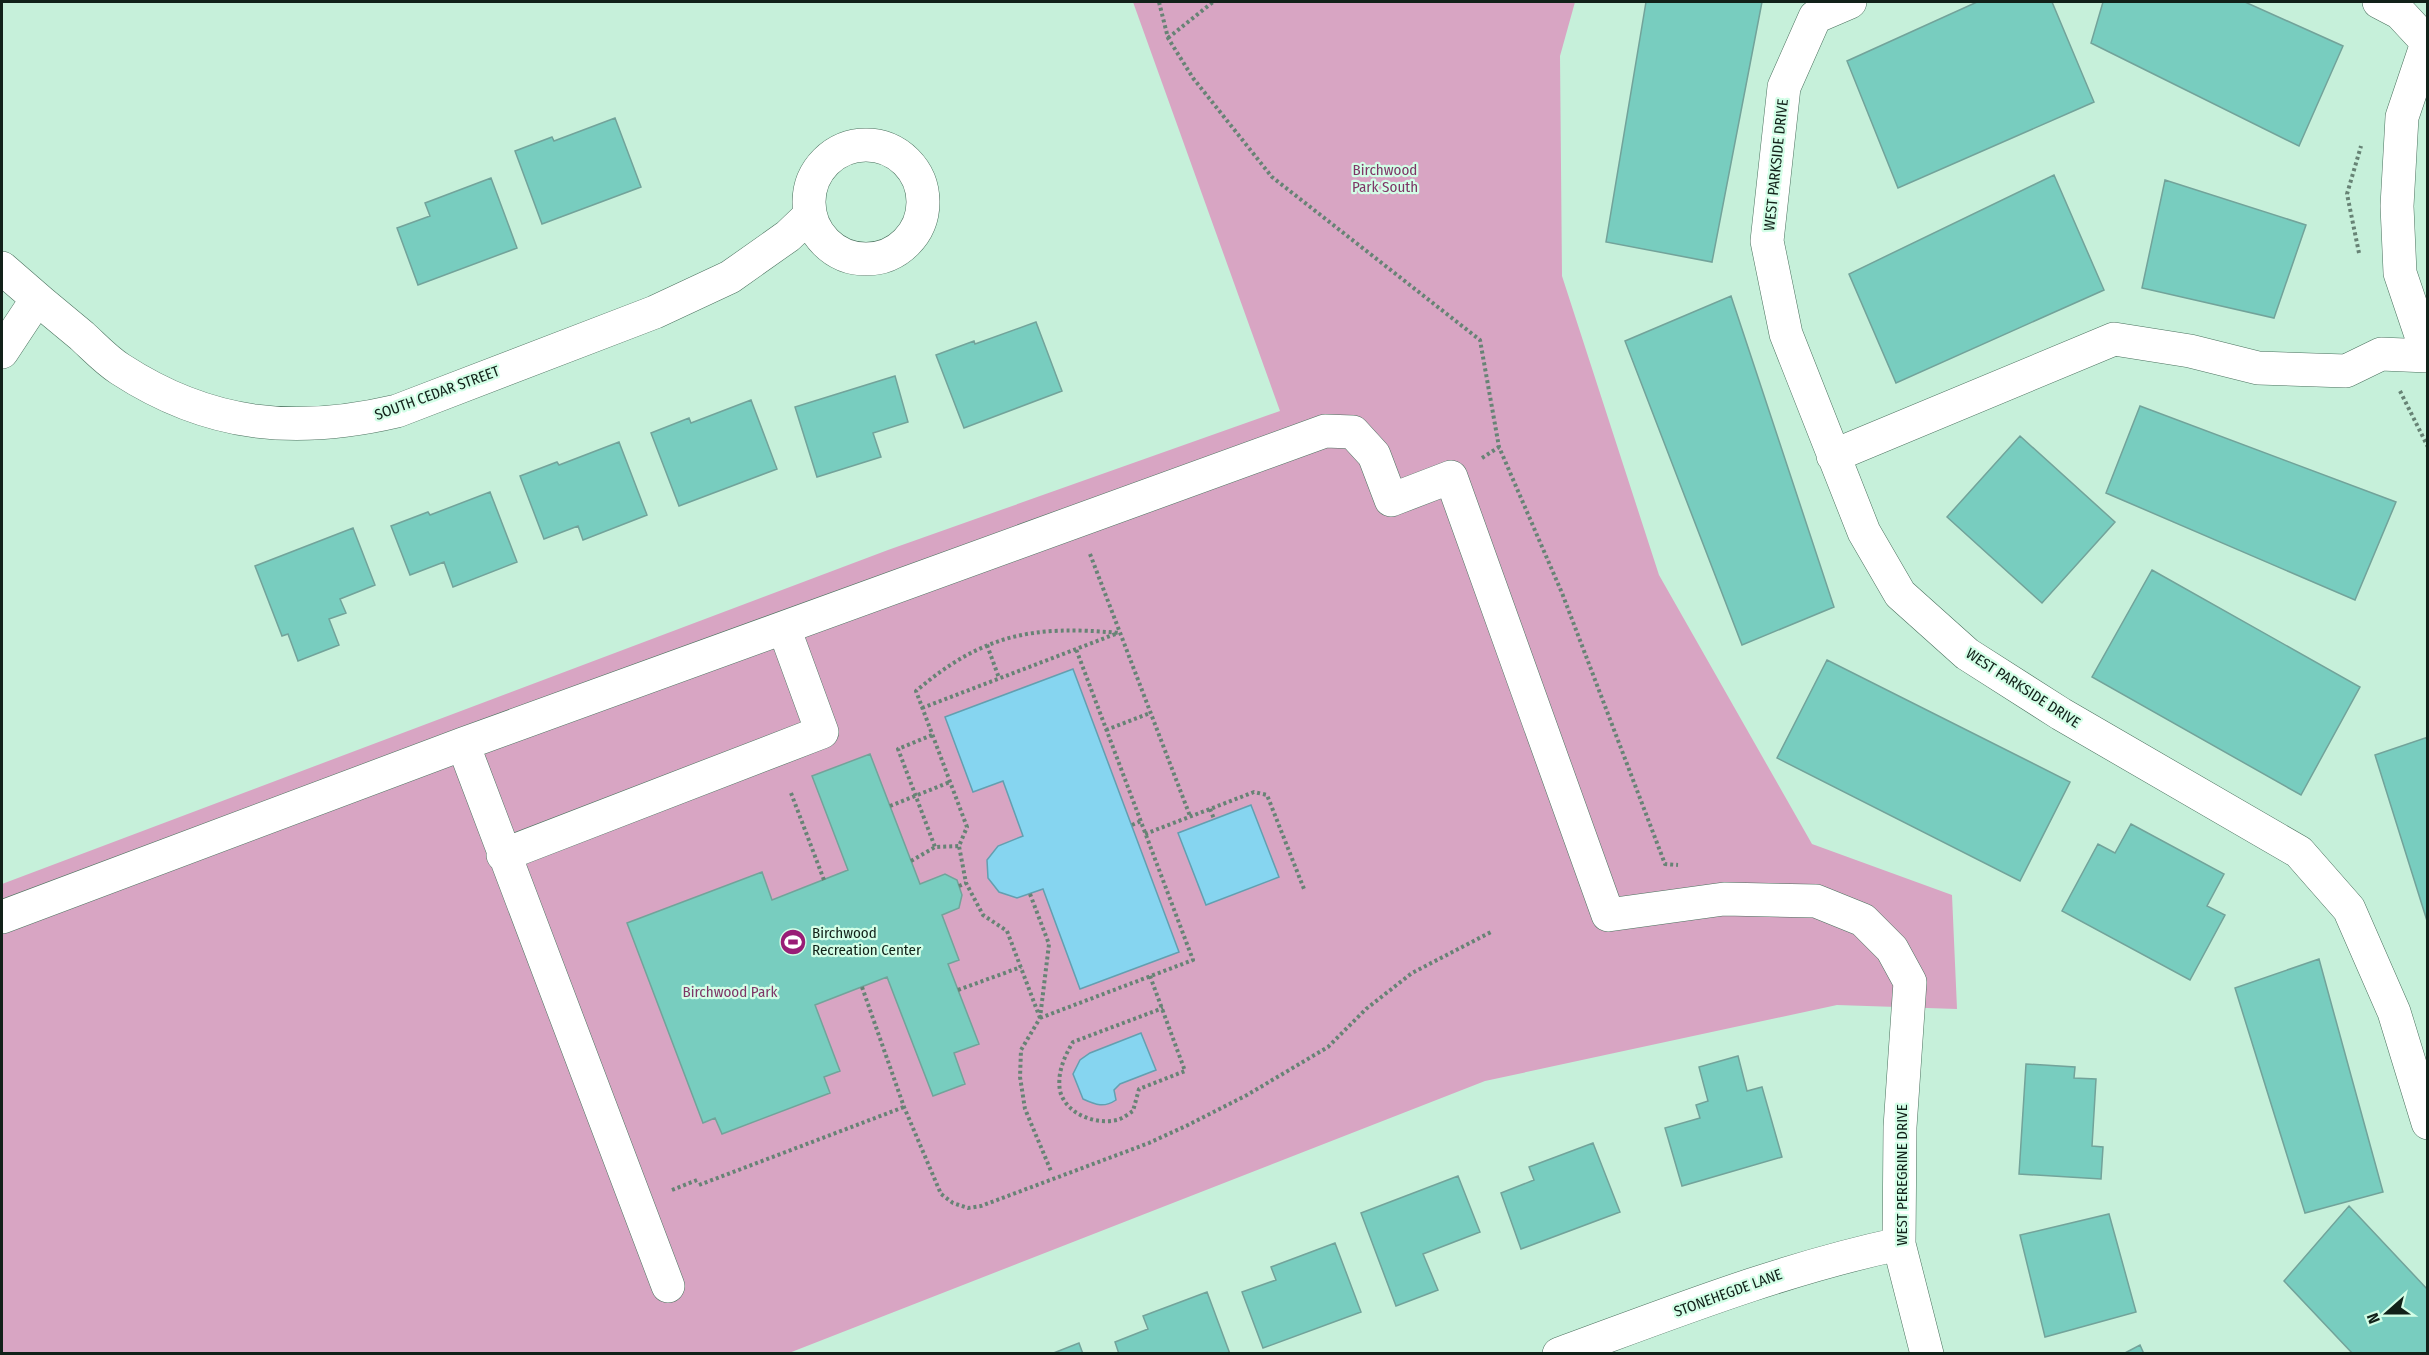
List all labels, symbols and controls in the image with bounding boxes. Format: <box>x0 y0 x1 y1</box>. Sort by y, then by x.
street label: WEST PARKSIDE DRIVE <box>1760 98 1792 232</box>
park label: Birchwood Park South <box>1352 161 1418 196</box>
street label: SOUTH CEDAR STREET <box>372 362 502 424</box>
street label: WEST PARKSIDE DRIVE <box>1962 644 2084 732</box>
place label: Birchwood Recreation Center <box>812 924 922 959</box>
sports icon: Birchwood Recreation Center <box>778 927 808 957</box>
park label: Birchwood Park <box>683 983 777 1001</box>
street label: WEST PEREGRINE DRIVE <box>1893 1104 1911 1246</box>
street label: STONEHEGDE LANE <box>1672 1265 1784 1321</box>
north arrow <box>2357 1283 2417 1343</box>
text: N <box>2363 1310 2384 1326</box>

